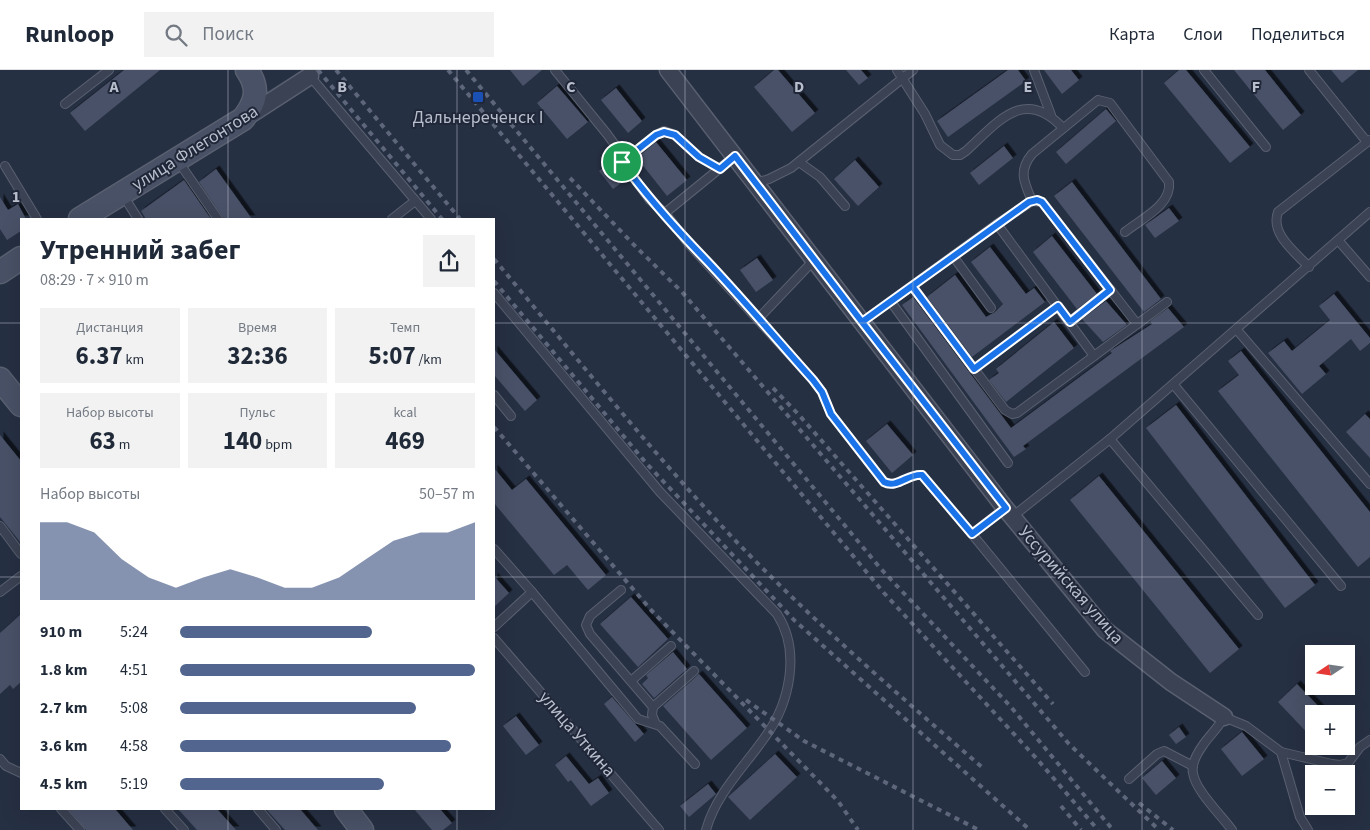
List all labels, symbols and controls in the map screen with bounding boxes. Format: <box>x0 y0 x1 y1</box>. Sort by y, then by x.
search box <box>144 12 494 57</box>
text: Runloop <box>25 17 114 52</box>
icon: search <box>162 21 190 49</box>
text: Поиск <box>202 21 254 48</box>
text: Карта <box>1109 22 1155 47</box>
text: Слои <box>1183 22 1223 47</box>
text: Поделиться <box>1251 22 1345 47</box>
text: A <box>108 76 119 98</box>
text: B <box>337 76 347 98</box>
text: C <box>566 76 576 98</box>
text: D <box>794 76 804 98</box>
text: E <box>1024 76 1032 98</box>
text: F <box>1252 76 1260 98</box>
marker: Дальнереченск I <box>471 90 485 104</box>
street label: улица Флегонтова <box>127 99 263 197</box>
place label: Дальнереченск I <box>413 105 543 130</box>
pin <box>601 141 643 183</box>
icon: arrive <box>608 148 636 176</box>
text: 1 <box>12 186 20 208</box>
text: Утренний забег <box>40 230 241 270</box>
button: share <box>423 235 475 287</box>
text: 08:29 · 7 × 910 m <box>40 269 149 291</box>
text: Дистанция <box>76 318 143 338</box>
text: Время <box>238 318 277 338</box>
text: Темп <box>390 318 420 338</box>
text: 6.37 <box>76 338 123 374</box>
text: 32:36 <box>227 338 288 374</box>
text: 5:07 <box>368 338 416 374</box>
text: km <box>123 350 144 370</box>
text: /km <box>416 350 442 370</box>
text: Набор высоты <box>66 403 154 423</box>
text: Пульс <box>239 403 276 423</box>
text: kcal <box>393 403 417 423</box>
text: 63 <box>89 423 116 459</box>
text: 140 <box>223 423 262 459</box>
text: 469 <box>385 423 425 459</box>
text: m <box>116 435 130 455</box>
text: bpm <box>262 435 292 455</box>
text: Набор высоты <box>40 483 140 505</box>
text: 50–57 m <box>419 483 475 505</box>
street label: Уссурийская улица <box>1013 520 1129 650</box>
text: 910 m <box>40 621 82 643</box>
text: 5:24 <box>120 621 148 643</box>
north arrow <box>1305 645 1355 695</box>
map controls <box>1305 645 1355 815</box>
text: 1.8 km <box>40 659 87 681</box>
text: 4:51 <box>120 659 148 681</box>
street label: улица Уткина <box>533 686 621 782</box>
text: 2.7 km <box>40 697 87 719</box>
text: 5:08 <box>120 697 148 719</box>
button: + <box>1305 705 1355 755</box>
text: 3.6 km <box>40 735 87 757</box>
text: 4:58 <box>120 735 148 757</box>
button: − <box>1305 765 1355 815</box>
text: 4.5 km <box>40 773 87 795</box>
text: 5:19 <box>120 773 148 795</box>

